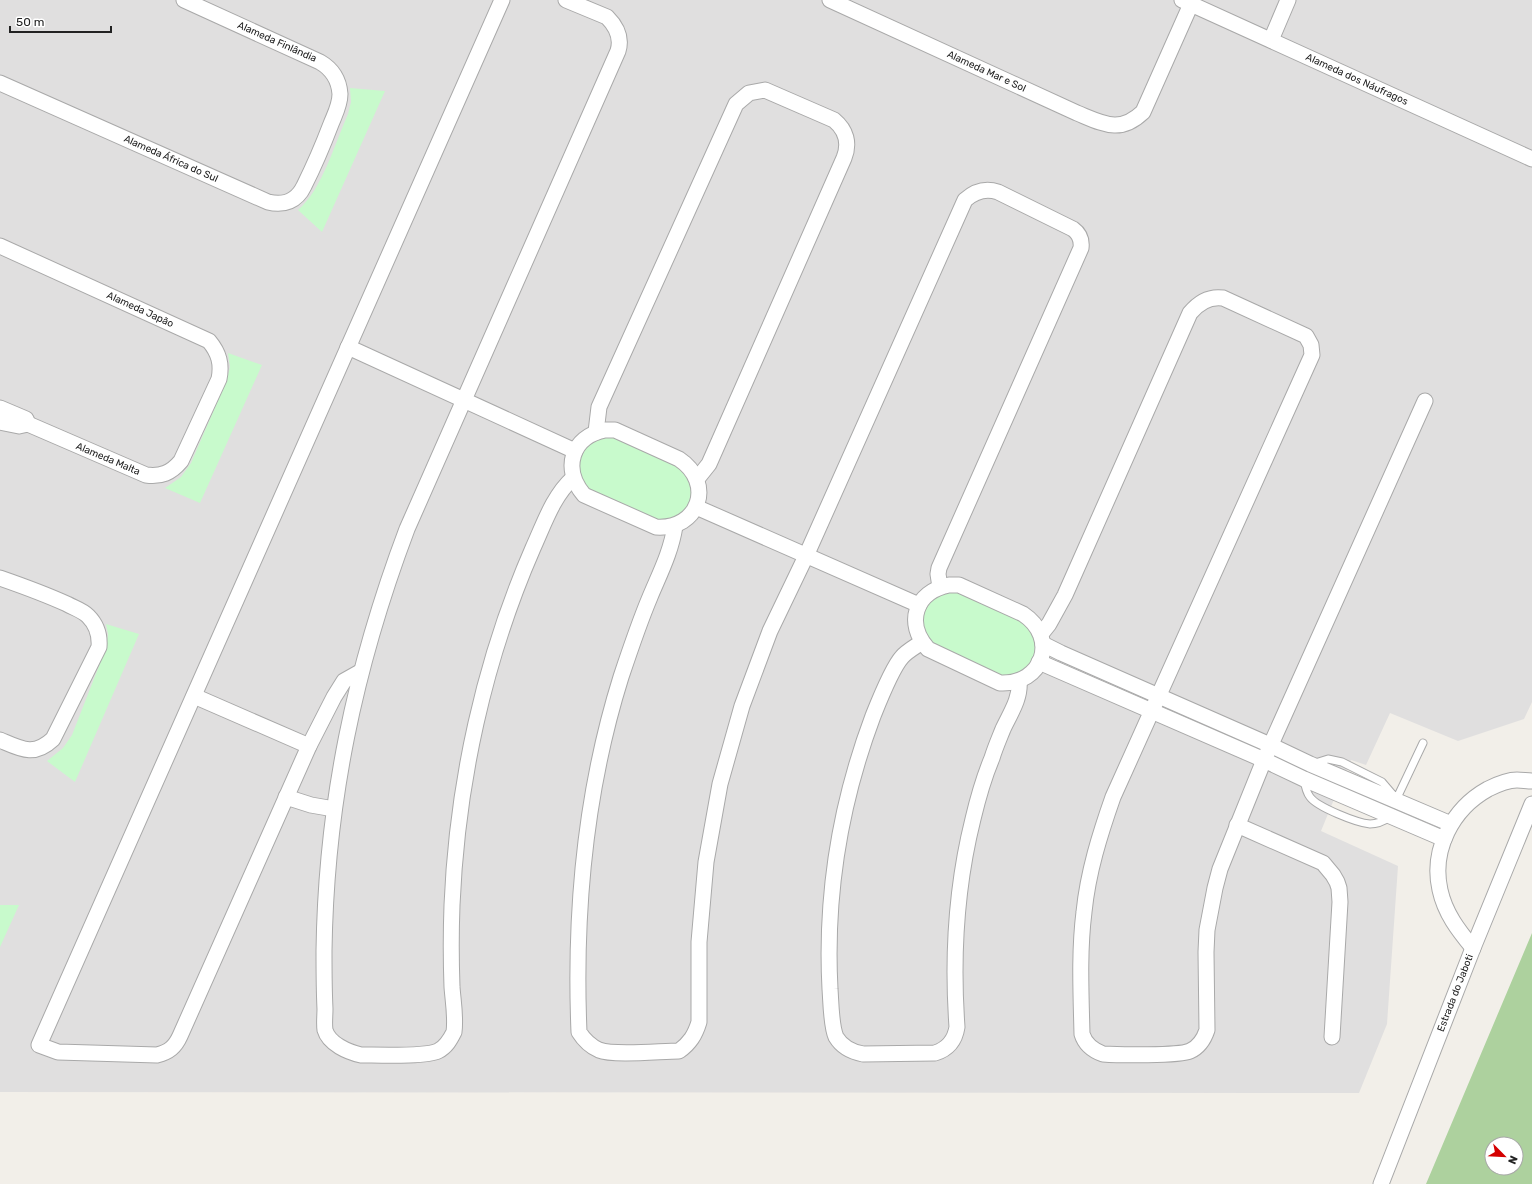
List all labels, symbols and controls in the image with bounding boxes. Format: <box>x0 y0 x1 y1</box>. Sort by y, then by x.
scale bar <box>10 8 111 34</box>
text: 50 m <box>16 15 44 29</box>
street label: Alameda Finlândia <box>236 19 318 65</box>
street label: Alameda Mar e Sol <box>945 48 1028 95</box>
street label: Alameda dos Náufragos <box>1304 51 1410 108</box>
street label: Alameda África do Sul <box>122 133 220 185</box>
street label: Alameda Japão <box>105 289 176 330</box>
street label: Alameda Malta <box>74 440 142 478</box>
street label: Estrada do Jaboti <box>1435 952 1476 1034</box>
north arrow <box>1484 1136 1524 1176</box>
text: N <box>1505 1154 1520 1166</box>

